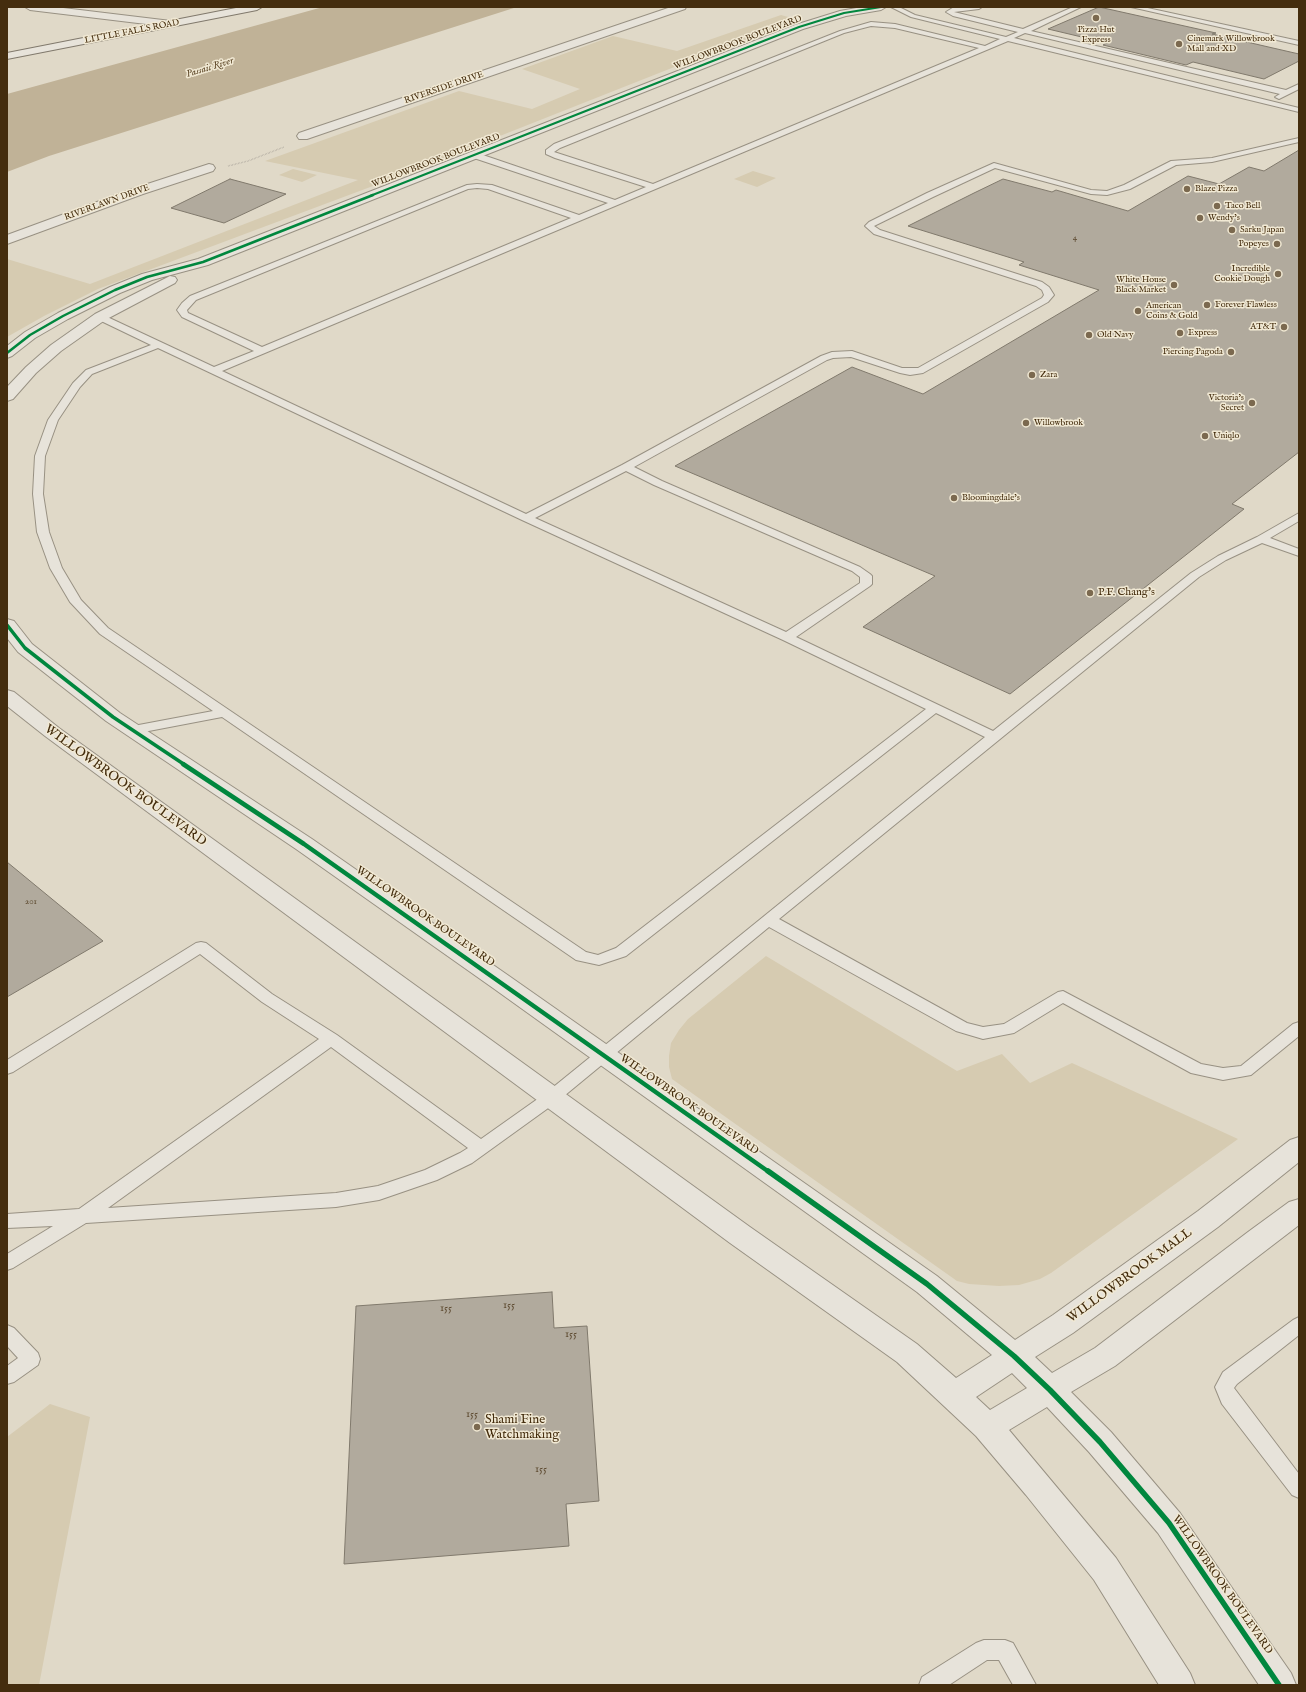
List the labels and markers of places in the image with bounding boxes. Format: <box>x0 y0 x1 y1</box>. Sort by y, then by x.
marker: Pizza Hut Express <box>1091 13 1101 23</box>
place label: Pizza Hut Express <box>1077 25 1115 46</box>
place label: Cinemark Willowbrook Mall and XD <box>1187 34 1275 55</box>
marker: Cinemark Willowbrook Mall and XD <box>1174 39 1184 49</box>
marker: Blaze Pizza <box>1182 184 1192 194</box>
place label: Blaze Pizza <box>1195 184 1237 194</box>
marker: Taco Bell <box>1212 201 1222 211</box>
place label: Taco Bell <box>1225 201 1260 211</box>
marker: Wendy's <box>1195 213 1205 223</box>
place label: Wendy's <box>1208 213 1240 223</box>
marker: Sarku Japan <box>1227 225 1237 235</box>
place label: Sarku Japan <box>1240 225 1284 235</box>
place label: Popeyes <box>1239 239 1269 249</box>
marker: Popeyes <box>1272 239 1282 249</box>
place label: Incredible Cookie Dough <box>1214 264 1270 285</box>
marker: Incredible Cookie Dough <box>1273 269 1283 279</box>
place label: White House Black Market <box>1115 275 1166 296</box>
marker: White House Black Market <box>1169 280 1179 290</box>
marker: Forever Flawless <box>1202 300 1212 310</box>
place label: Forever Flawless <box>1215 300 1277 310</box>
place label: American Coins & Gold <box>1146 301 1198 322</box>
marker: American Coins & Gold <box>1133 306 1143 316</box>
place label: AT&T <box>1250 322 1276 332</box>
marker: AT&T <box>1279 322 1289 332</box>
marker: Express <box>1175 328 1185 338</box>
place label: Express <box>1188 328 1217 338</box>
marker: Old Navy <box>1084 330 1094 340</box>
place label: Old Navy <box>1097 330 1133 340</box>
place label: Piercing Pagoda <box>1163 347 1223 357</box>
marker: Piercing Pagoda <box>1226 347 1236 357</box>
marker: Zara <box>1027 370 1037 380</box>
place label: Zara <box>1040 370 1057 380</box>
place label: Victoria's Secret <box>1209 393 1244 414</box>
marker: Victoria's Secret <box>1247 398 1257 408</box>
marker: Willowbrook <box>1021 418 1031 428</box>
place label: Willowbrook <box>1034 418 1083 428</box>
marker: Uniqlo <box>1200 431 1210 441</box>
place label: Uniqlo <box>1213 431 1239 441</box>
marker: Bloomingdale's <box>949 493 959 503</box>
place label: Bloomingdale's <box>962 493 1020 503</box>
place label: P.F. Chang's <box>1098 586 1155 600</box>
marker: P.F. Chang's <box>1085 588 1095 598</box>
place label: Shami Fine Watchmaking <box>485 1412 559 1443</box>
marker: Shami Fine Watchmaking <box>472 1422 482 1432</box>

